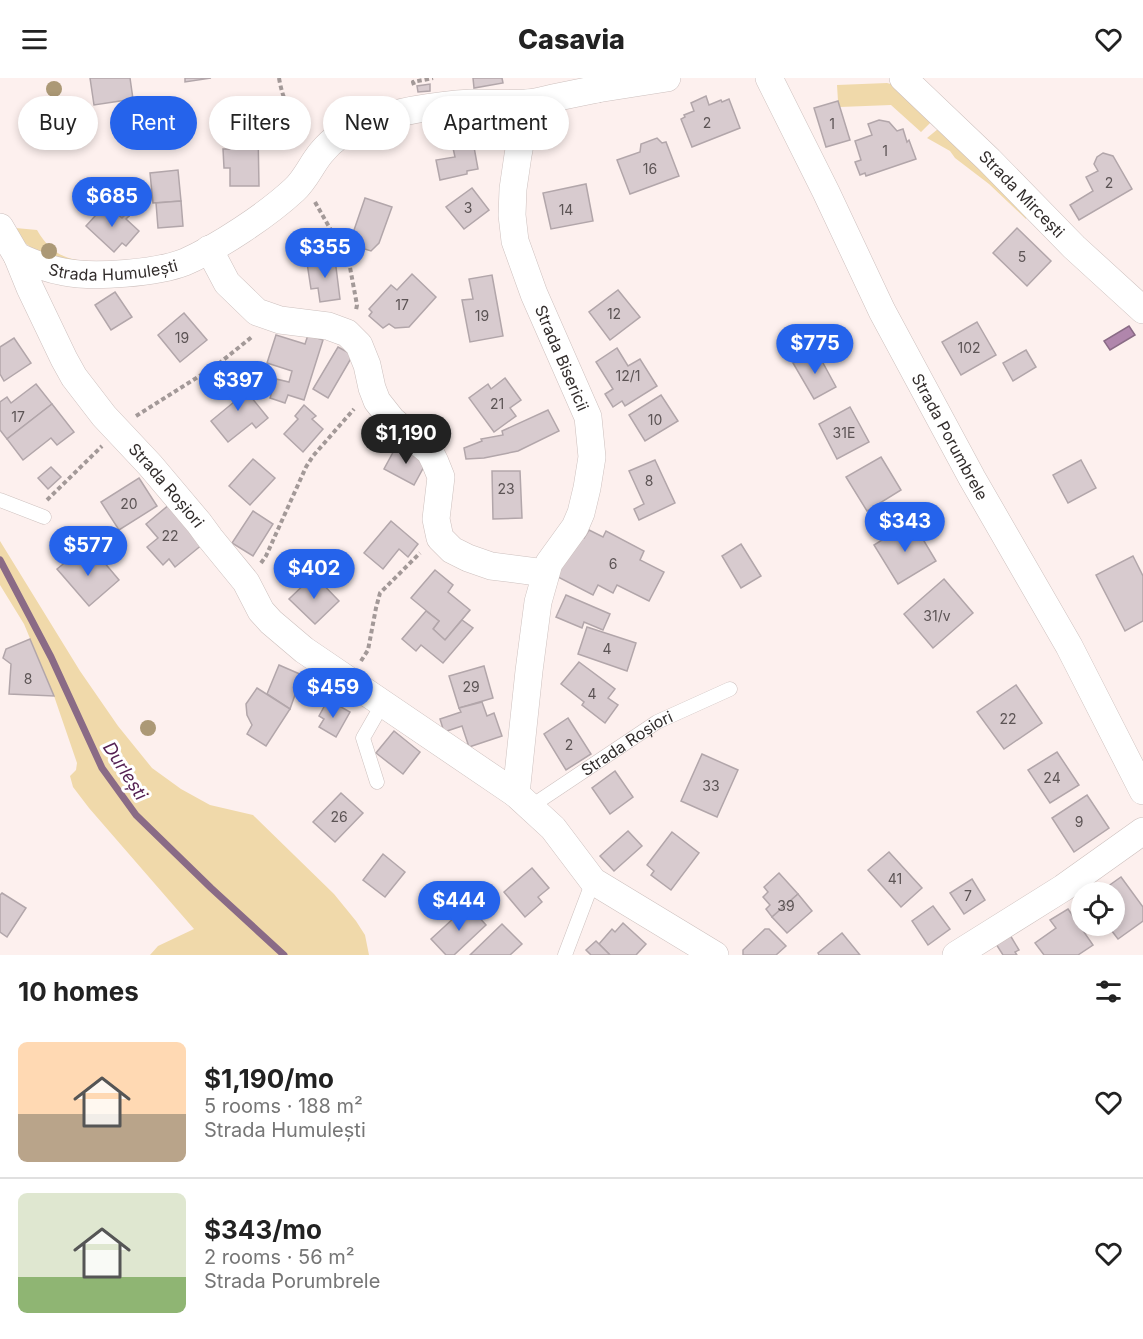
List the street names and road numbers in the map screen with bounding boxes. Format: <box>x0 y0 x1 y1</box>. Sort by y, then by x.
street label: Strada Mircești <box>975 146 1069 241</box>
street label: Strada Humulești <box>46 255 180 285</box>
street label: Strada Bisericii <box>531 302 593 414</box>
street label: Strada Porumbrele <box>908 370 993 504</box>
street label: Strada Roșiori <box>124 439 209 531</box>
street label: Strada Roșiori <box>577 706 676 780</box>

